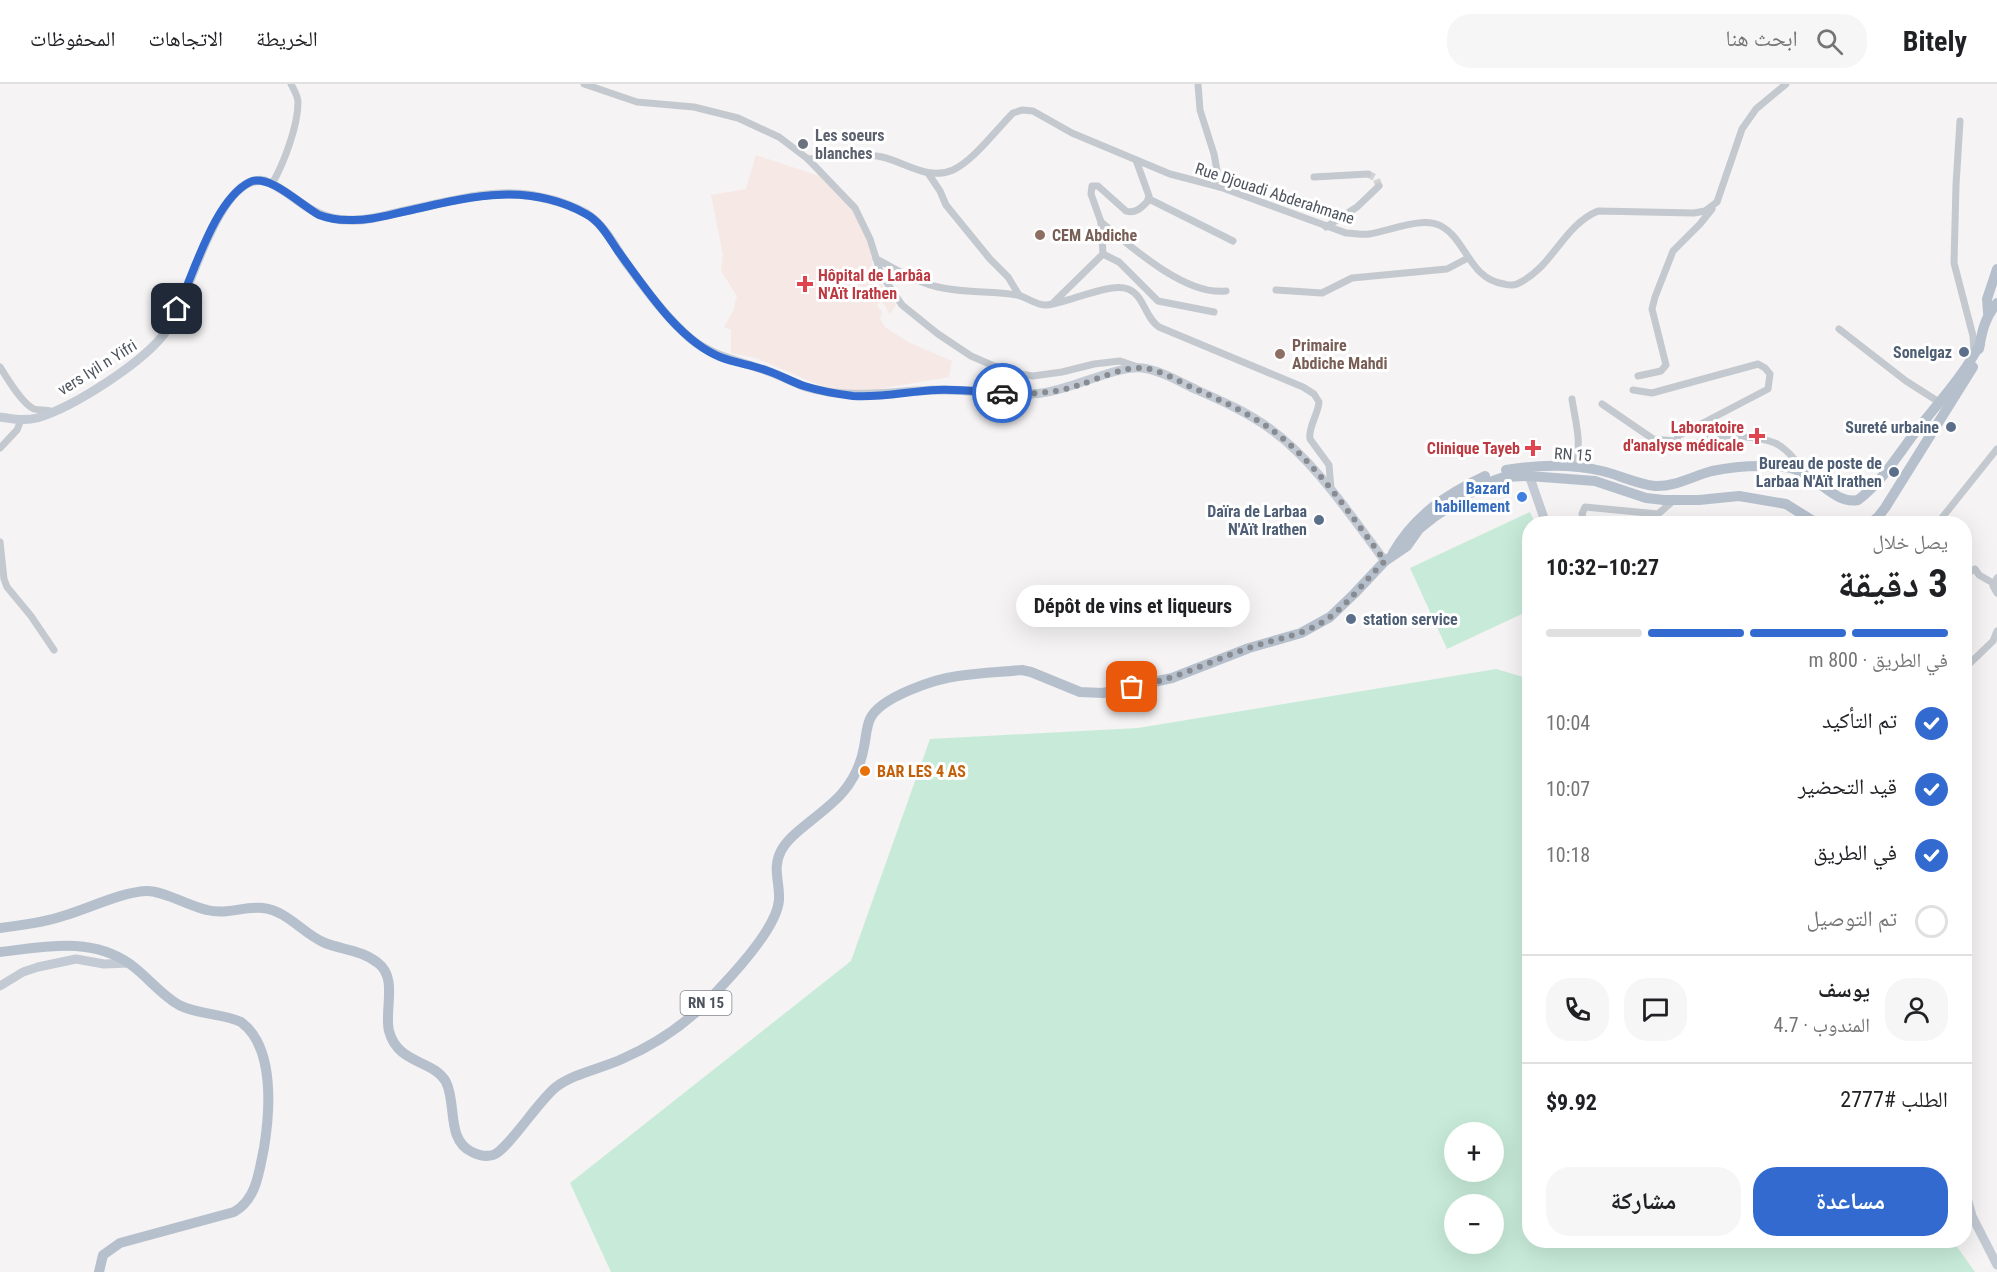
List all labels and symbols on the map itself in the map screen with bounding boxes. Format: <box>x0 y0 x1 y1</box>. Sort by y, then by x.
place label: Les soeurs blanches <box>815 126 885 163</box>
marker: Les soeurs blanches <box>796 137 810 151</box>
street label: Rue Djouadi Abderahmane <box>1193 159 1357 228</box>
place label: CEM Abdiche <box>1052 226 1137 245</box>
marker: CEM Abdiche <box>1033 228 1047 242</box>
place label: Hôpital de Larbâa N'Aït Irathen <box>818 266 931 303</box>
marker: Hôpital de Larbâa N'Aït Irathen <box>796 275 814 293</box>
pin <box>151 283 202 334</box>
street label: vers Iγil n Yifri <box>54 336 140 399</box>
place label: Primaire Abdiche Mahdi <box>1292 336 1388 373</box>
place label: Sonelgaz <box>1893 343 1952 362</box>
marker: Sonelgaz <box>1957 345 1971 359</box>
marker: Primaire Abdiche Mahdi <box>1273 347 1287 361</box>
courier <box>972 363 1032 423</box>
place label: Laboratoire d'analyse médicale <box>1623 418 1744 455</box>
place label: Sureté urbaine <box>1845 418 1939 437</box>
marker: Sureté urbaine <box>1944 420 1958 434</box>
marker: Laboratoire d'analyse médicale <box>1748 427 1766 445</box>
place label: Clinique Tayeb <box>1427 439 1520 458</box>
marker: Clinique Tayeb <box>1524 439 1542 457</box>
street label: RN 15 <box>1553 444 1593 465</box>
place label: Bureau de poste de Larbaa N'Aït Irathen <box>1756 454 1882 491</box>
marker: Bureau de poste de Larbaa N'Aït Irathen <box>1887 465 1901 479</box>
place label: Bazard habillement <box>1435 479 1510 516</box>
marker: Bazard habillement <box>1515 490 1529 504</box>
place label: Daïra de Larbaa N'Aït Irathen <box>1207 502 1307 539</box>
marker: Daïra de Larbaa N'Aït Irathen <box>1312 513 1326 527</box>
callout: Dépôt de vins et liqueurs <box>1015 585 1249 627</box>
place label: station service <box>1363 610 1458 629</box>
marker: station service <box>1344 612 1358 626</box>
pin <box>1106 661 1157 712</box>
place label: BAR LES 4 AS <box>877 762 966 781</box>
marker: BAR LES 4 AS <box>858 764 872 778</box>
road number: RN 15 <box>680 991 732 1015</box>

